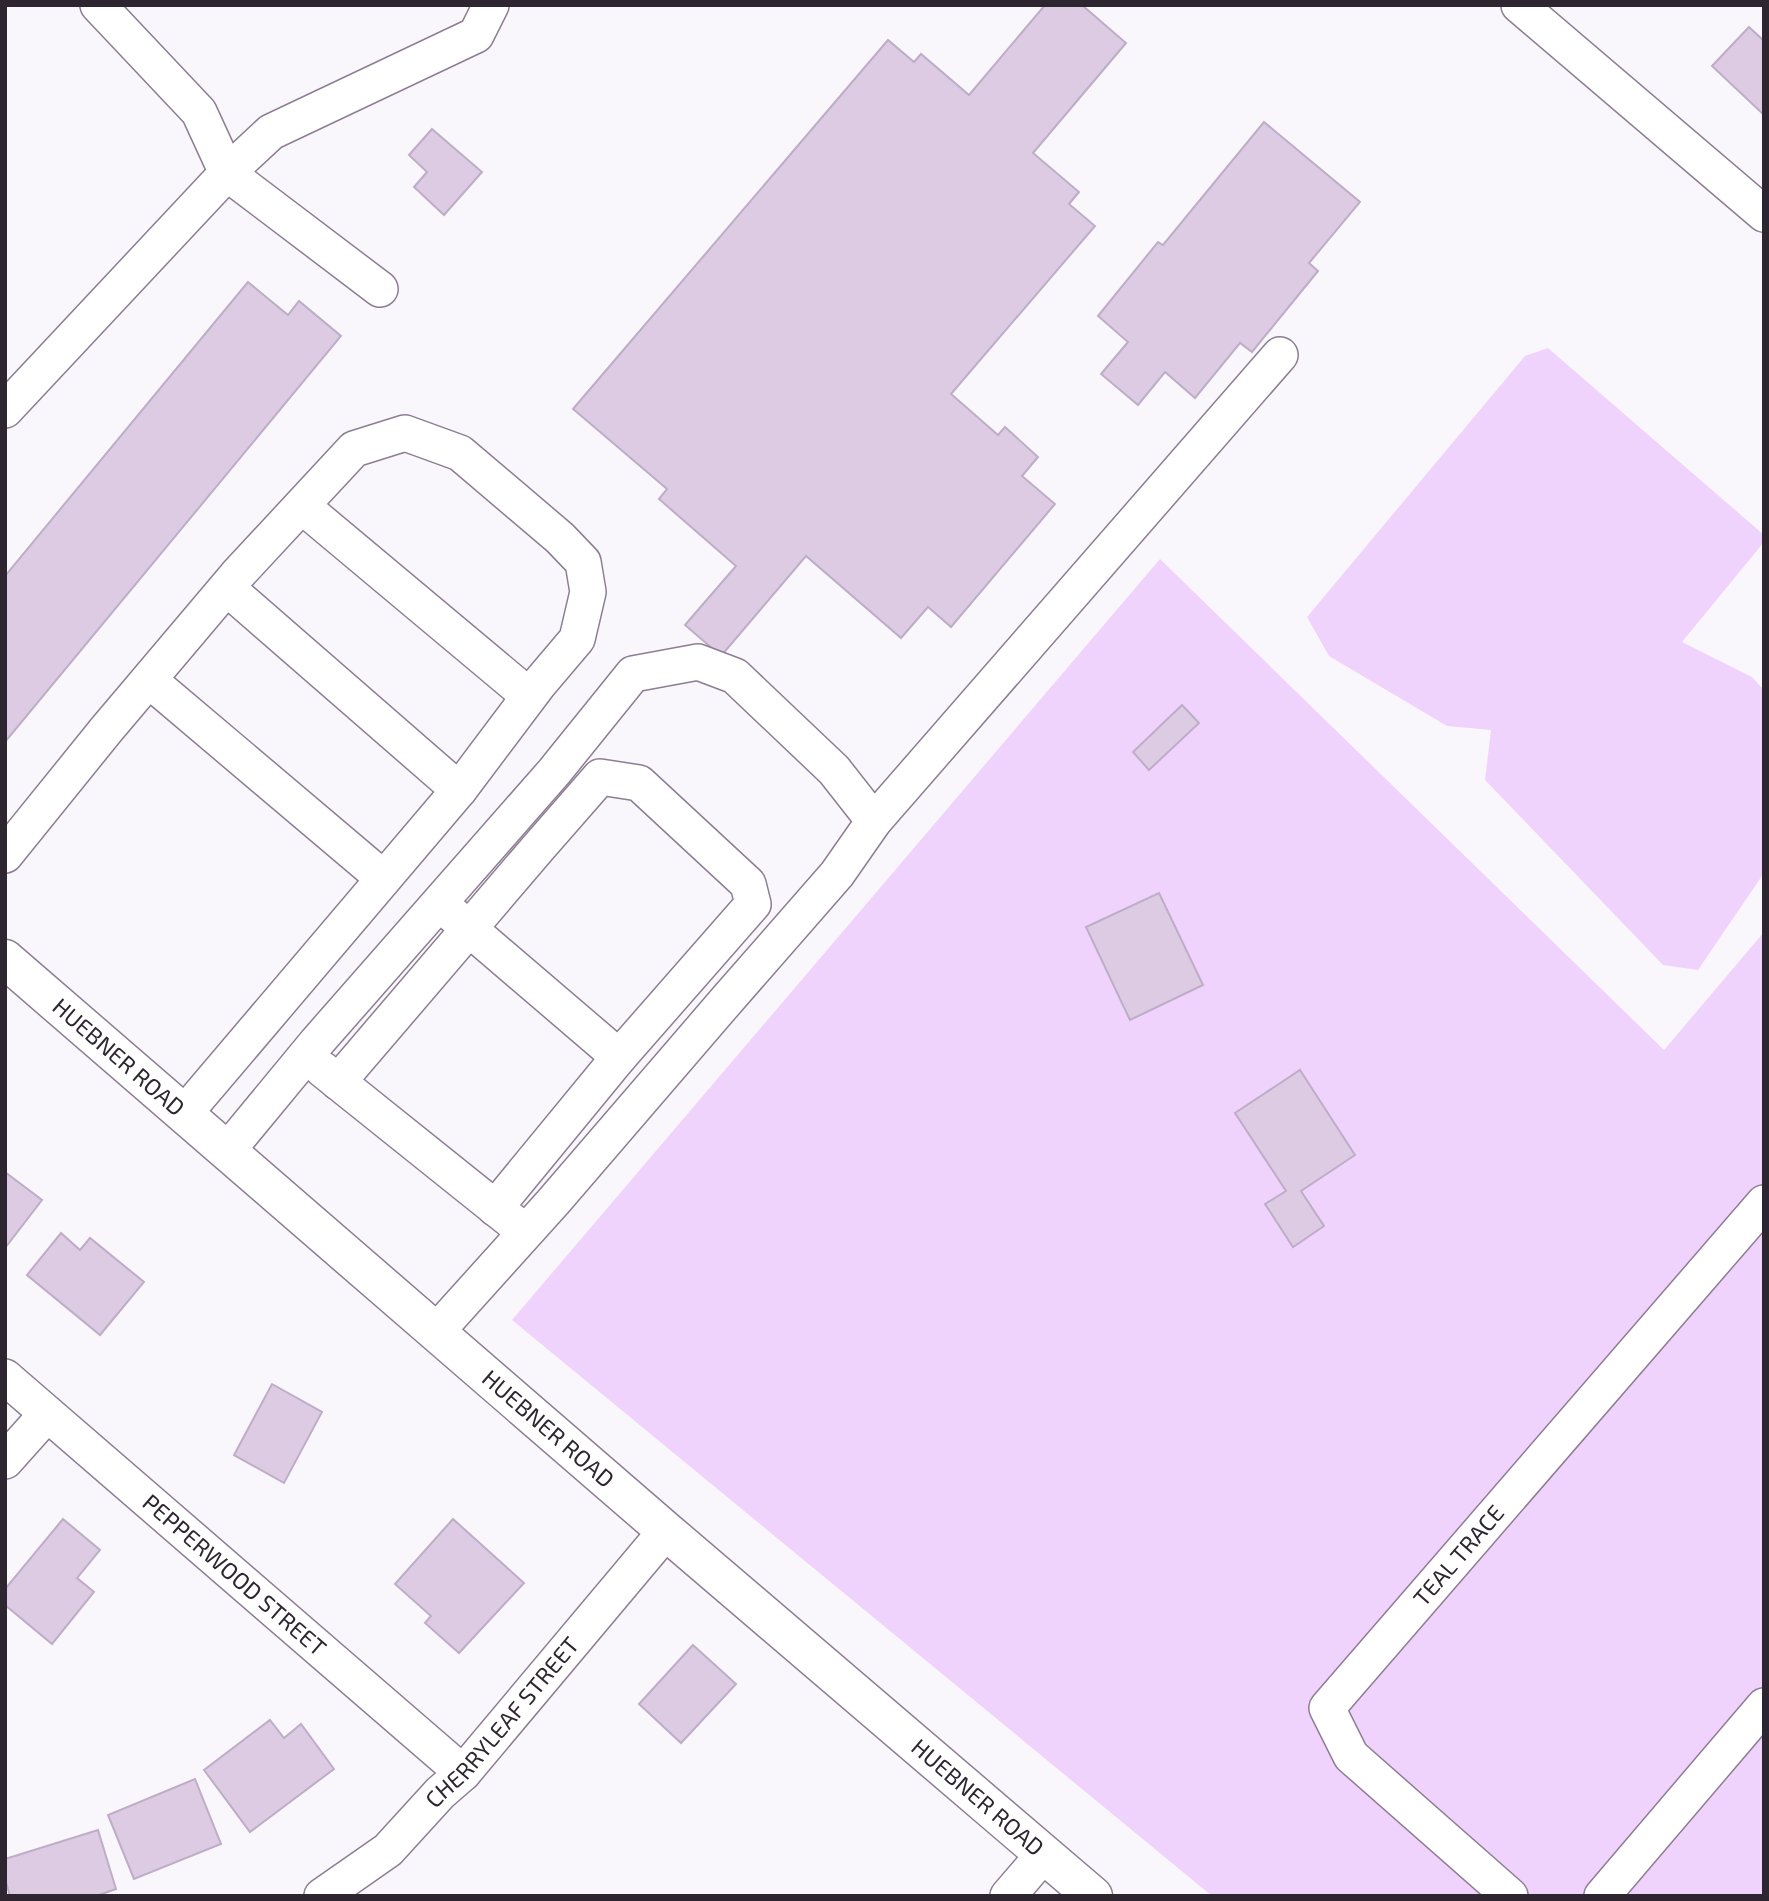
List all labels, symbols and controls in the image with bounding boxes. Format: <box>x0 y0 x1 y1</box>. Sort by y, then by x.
street label: HUEBNER ROAD <box>47 992 191 1121</box>
street label: HUEBNER ROAD <box>477 1363 620 1493</box>
street label: PEPPERWOOD STREET <box>137 1488 332 1661</box>
street label: TEAL TRACE <box>1407 1499 1509 1611</box>
street label: CHERRYLEAF STREET <box>419 1631 584 1813</box>
street label: HUEBNER ROAD <box>906 1732 1050 1861</box>

